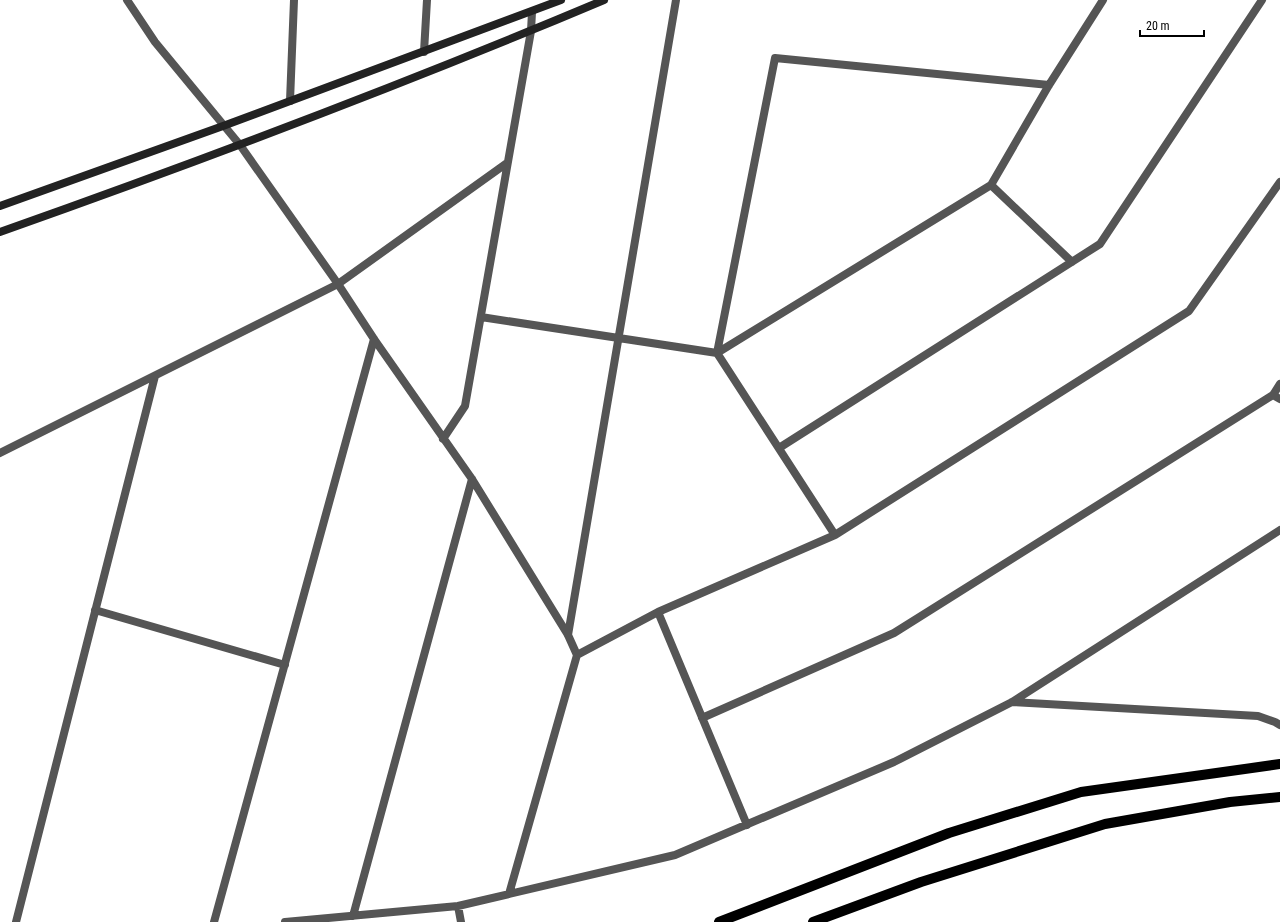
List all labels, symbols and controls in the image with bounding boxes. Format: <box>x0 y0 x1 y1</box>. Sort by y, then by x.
scale bar <box>1140 12 1204 38</box>
text: 20 m <box>1146 19 1170 33</box>

